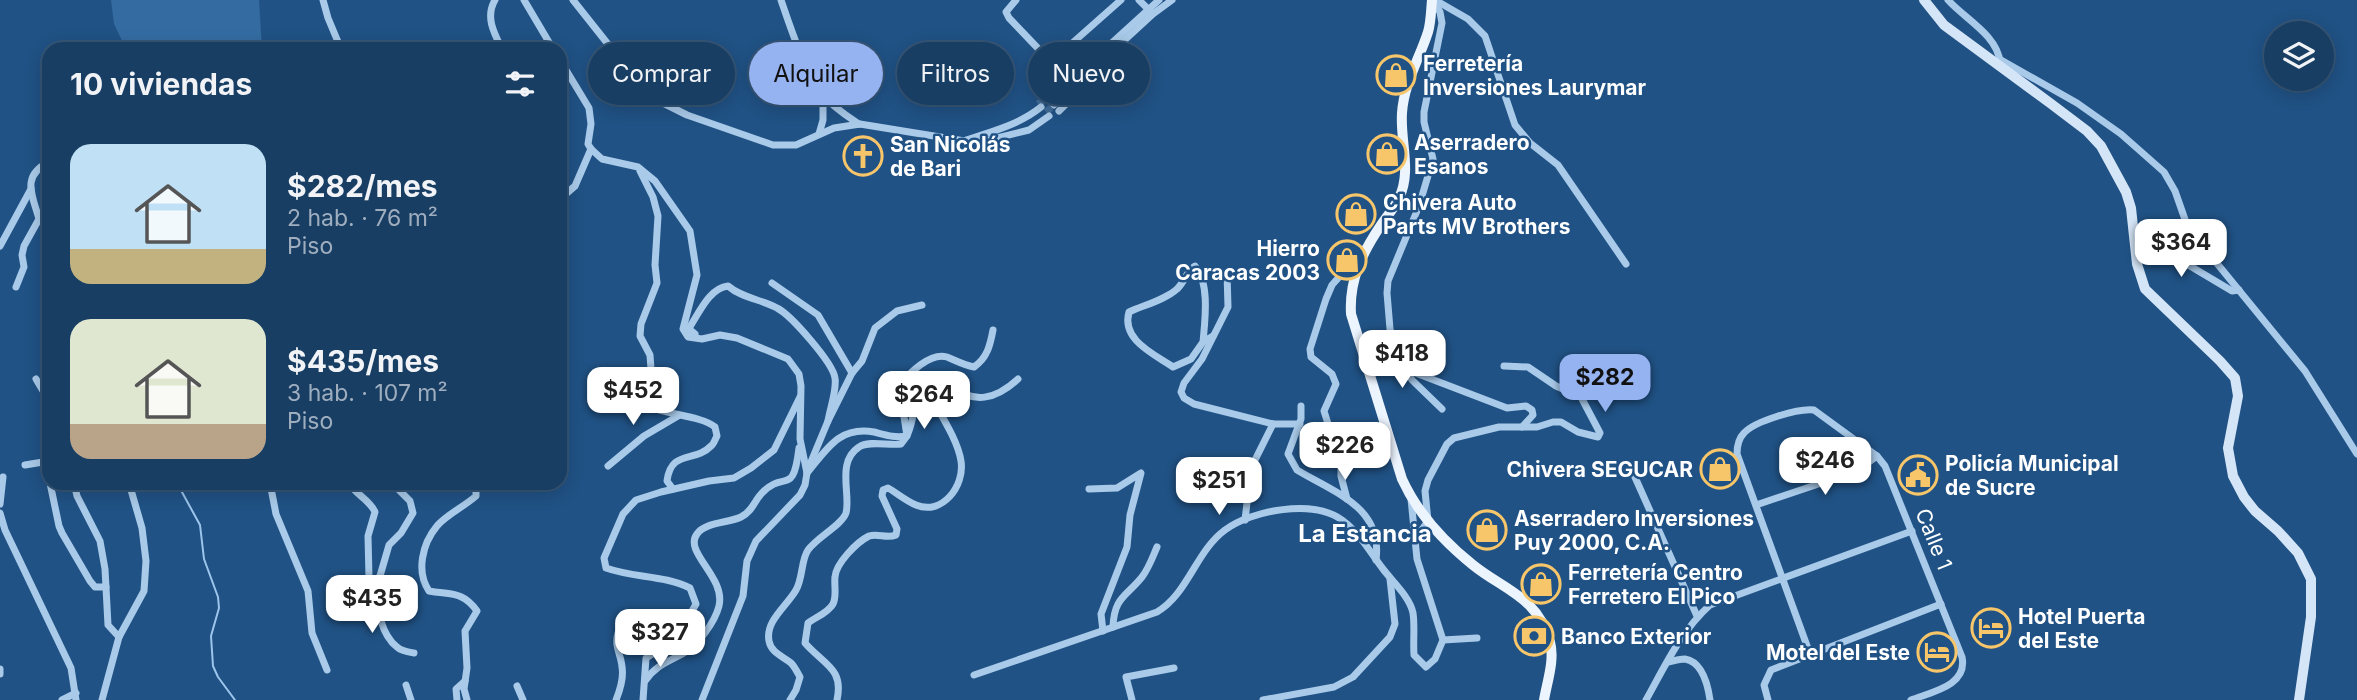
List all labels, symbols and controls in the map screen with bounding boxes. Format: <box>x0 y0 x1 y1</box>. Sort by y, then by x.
map controls <box>2264 21 2334 91</box>
button: layers <box>2264 21 2334 91</box>
chip: Comprar <box>588 42 735 105</box>
chip: Alquilar <box>749 42 883 105</box>
chip: Filtros <box>897 42 1014 105</box>
chip: Nuevo <box>1028 42 1150 105</box>
place label: Ferretería Inversiones Laurymar <box>1423 51 1647 100</box>
shop icon: Ferretería Inversiones Laurymar <box>1375 54 1417 96</box>
icon: filters <box>501 65 539 103</box>
text: 10 viviendas <box>70 66 252 102</box>
place label: Aserradero Esanos <box>1414 130 1530 179</box>
place label: San Nicolás de Bari <box>890 132 1011 181</box>
shop icon: Aserradero Esanos <box>1366 133 1408 175</box>
church icon: San Nicolás de Bari <box>842 135 884 177</box>
text: $282/mes <box>287 168 438 204</box>
icon: home <box>126 172 210 256</box>
place label: Chivera Auto Parts MV Brothers <box>1383 190 1570 239</box>
shop icon: Chivera Auto Parts MV Brothers <box>1335 193 1377 235</box>
text: 2 hab. · 76 m² <box>287 204 438 232</box>
pin: $364 <box>2140 219 2222 279</box>
text: $364 <box>2151 228 2211 256</box>
text: Piso <box>287 232 333 260</box>
place label: Hierro Caracas 2003 <box>1175 236 1320 285</box>
shop icon: Hierro Caracas 2003 <box>1326 239 1368 281</box>
pin: $418 <box>1361 330 1443 390</box>
text: $418 <box>1375 339 1429 367</box>
text: $435/mes <box>287 343 439 379</box>
icon: home <box>126 347 210 431</box>
pin: $282 <box>1564 354 1646 414</box>
text: $282 <box>1575 363 1635 391</box>
pin: $452 <box>592 368 674 427</box>
pin: $264 <box>883 372 965 431</box>
text: $452 <box>603 376 663 404</box>
text: 3 hab. · 107 m² <box>287 379 448 407</box>
text: $264 <box>894 380 954 408</box>
text: Piso <box>287 407 333 435</box>
pin: $226 <box>1304 422 1386 482</box>
text: $226 <box>1316 431 1374 459</box>
pin: $246 <box>1784 438 1866 497</box>
text: $246 <box>1795 446 1855 474</box>
shop icon: Chivera SEGUCAR <box>1699 448 1741 490</box>
place label: Policía Municipal de Sucre <box>1945 451 2119 500</box>
public building icon: Policía Municipal de Sucre <box>1897 454 1939 496</box>
place label: Chivera SEGUCAR <box>1506 457 1693 482</box>
pin: $251 <box>1178 458 1260 517</box>
text: $251 <box>1192 466 1246 494</box>
street label: Calle 1 <box>1910 505 1958 573</box>
place label: Aserradero Inversiones Puy 2000, C.A. <box>1514 506 1754 555</box>
shop icon: Aserradero Inversiones Puy 2000, C.A. <box>1466 509 1508 551</box>
district label: La Estancia <box>1298 519 1432 548</box>
place label: Ferretería Centro Ferretero El Pico <box>1568 560 1743 609</box>
shop icon: Ferretería Centro Ferretero El Pico <box>1520 563 1562 605</box>
pin: $435 <box>331 576 413 635</box>
text: $435 <box>342 584 402 612</box>
place label: Hotel Puerta del Este <box>2018 604 2145 653</box>
hotel icon: Hotel Puerta del Este <box>1970 607 2012 649</box>
pin: $327 <box>619 610 701 669</box>
bank icon: Banco Exterior <box>1513 615 1555 657</box>
text: $327 <box>631 618 689 646</box>
place label: Banco Exterior <box>1561 624 1712 649</box>
hotel icon: Motel del Este <box>1916 631 1958 673</box>
place label: Motel del Este <box>1766 640 1910 665</box>

